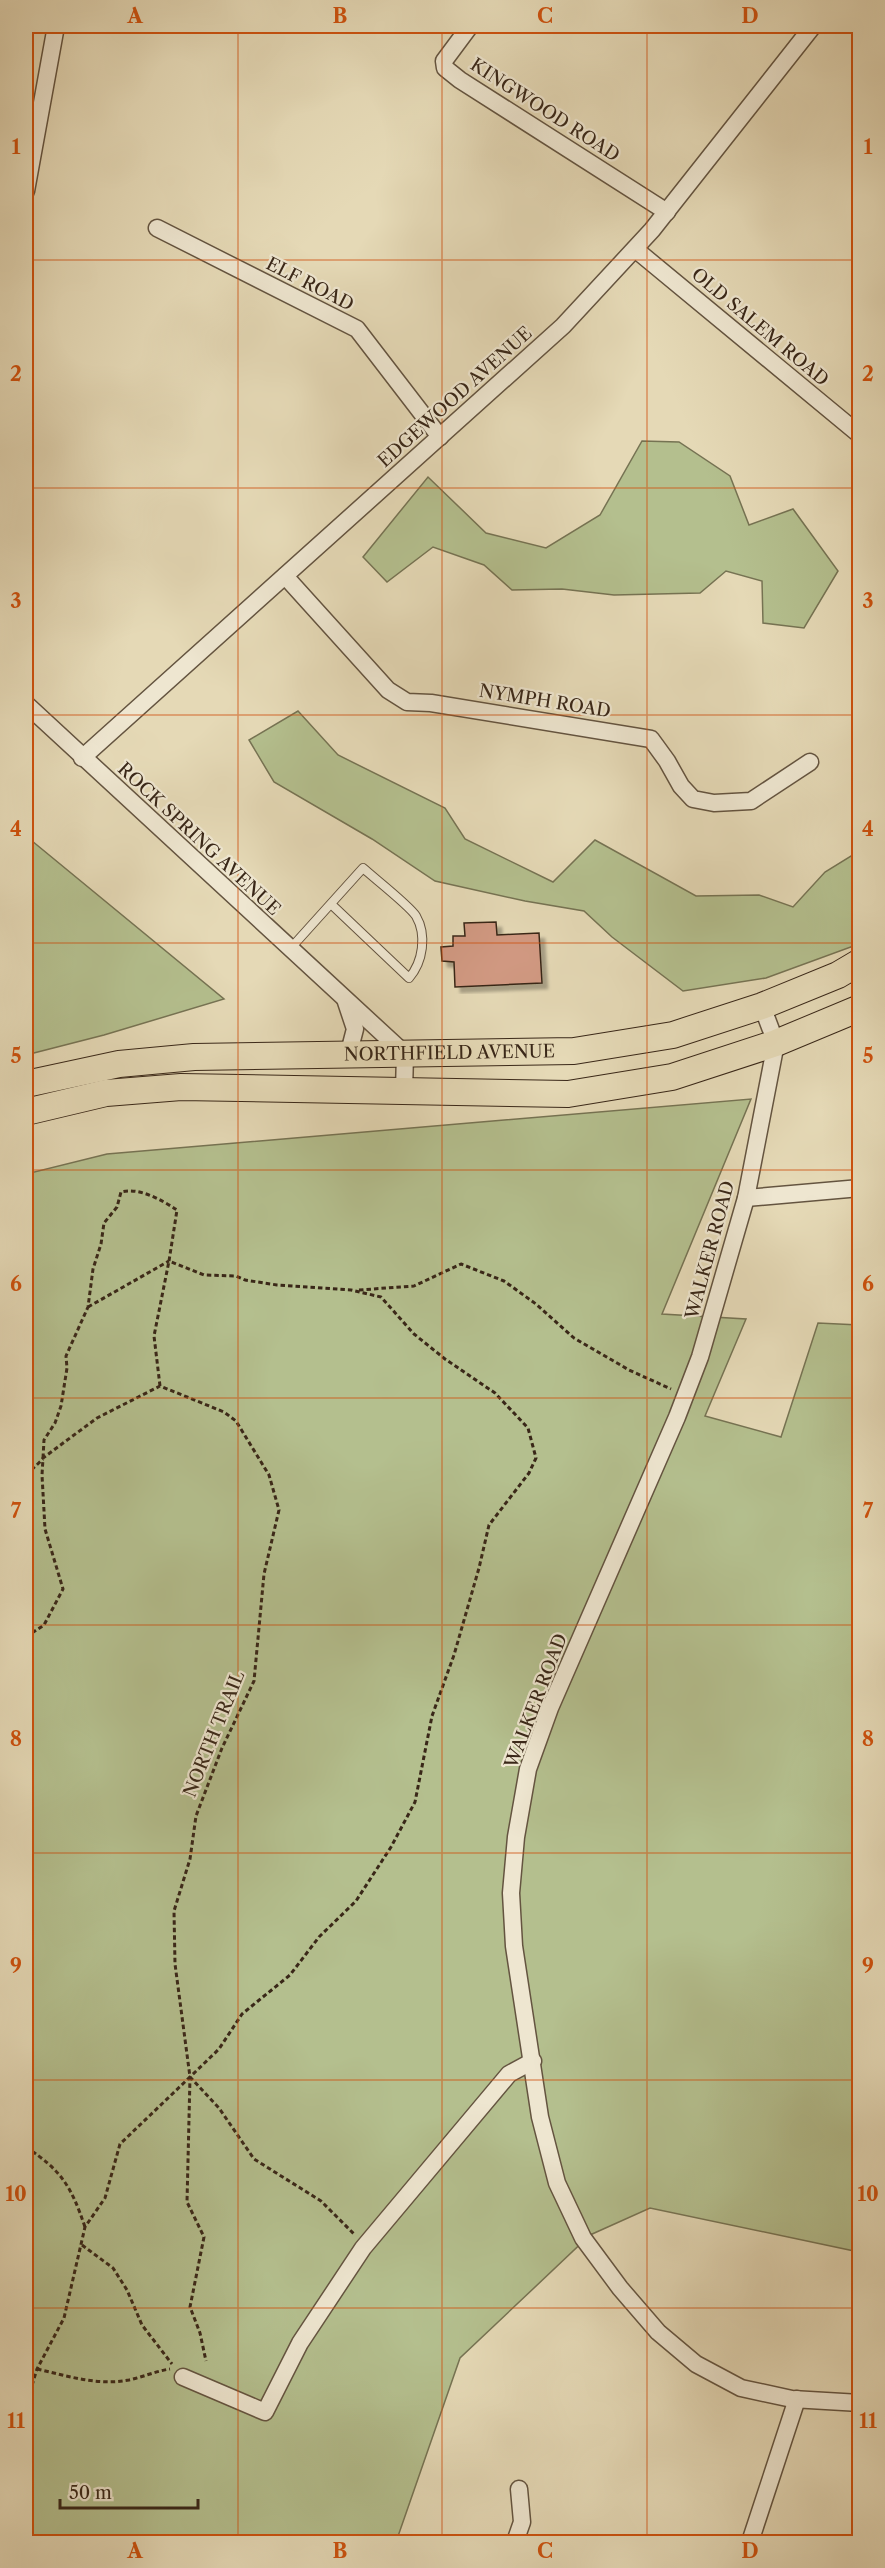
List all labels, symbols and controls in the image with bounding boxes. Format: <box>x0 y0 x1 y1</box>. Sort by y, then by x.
text: A <box>126 4 143 28</box>
text: B <box>333 4 348 28</box>
text: C <box>537 4 553 28</box>
text: D <box>741 4 759 28</box>
street label: KINGWOOD ROAD <box>466 54 624 166</box>
text: 1 <box>12 135 21 159</box>
text: 1 <box>864 135 873 159</box>
street label: ELF ROAD <box>263 253 357 315</box>
street label: OLD SALEM ROAD <box>687 263 833 391</box>
street label: EDGEWOOD AVENUE <box>373 322 537 472</box>
text: 2 <box>10 362 22 386</box>
text: 2 <box>862 362 874 386</box>
text: 3 <box>10 589 22 613</box>
text: 3 <box>862 589 874 613</box>
street label: NYMPH ROAD <box>478 680 612 722</box>
street label: ROCK SPRING AVENUE <box>113 758 285 920</box>
text: 4 <box>10 817 22 841</box>
text: 4 <box>862 817 874 841</box>
street label: NORTHFIELD AVENUE <box>344 1040 555 1066</box>
text: 5 <box>10 1044 22 1068</box>
text: 5 <box>862 1044 874 1068</box>
street label: WALKER ROAD <box>681 1178 739 1323</box>
text: 6 <box>10 1272 22 1296</box>
text: 6 <box>862 1272 874 1296</box>
text: 7 <box>11 1499 22 1523</box>
text: 7 <box>863 1499 874 1523</box>
street label: WALKER ROAD <box>500 1631 572 1772</box>
street label: NORTH TRAIL <box>179 1668 249 1800</box>
text: 8 <box>10 1727 22 1751</box>
text: 8 <box>862 1727 874 1751</box>
text: 9 <box>10 1954 22 1978</box>
text: 9 <box>862 1954 874 1978</box>
text: 10 <box>5 2182 27 2206</box>
text: 10 <box>857 2182 879 2206</box>
text: 11 <box>7 2409 25 2433</box>
text: 11 <box>859 2409 877 2433</box>
scale bar <box>60 2472 198 2510</box>
text: 50 m <box>69 2482 112 2504</box>
text: A <box>126 2539 143 2563</box>
text: B <box>333 2539 348 2563</box>
text: C <box>537 2539 553 2563</box>
text: D <box>741 2539 759 2563</box>

